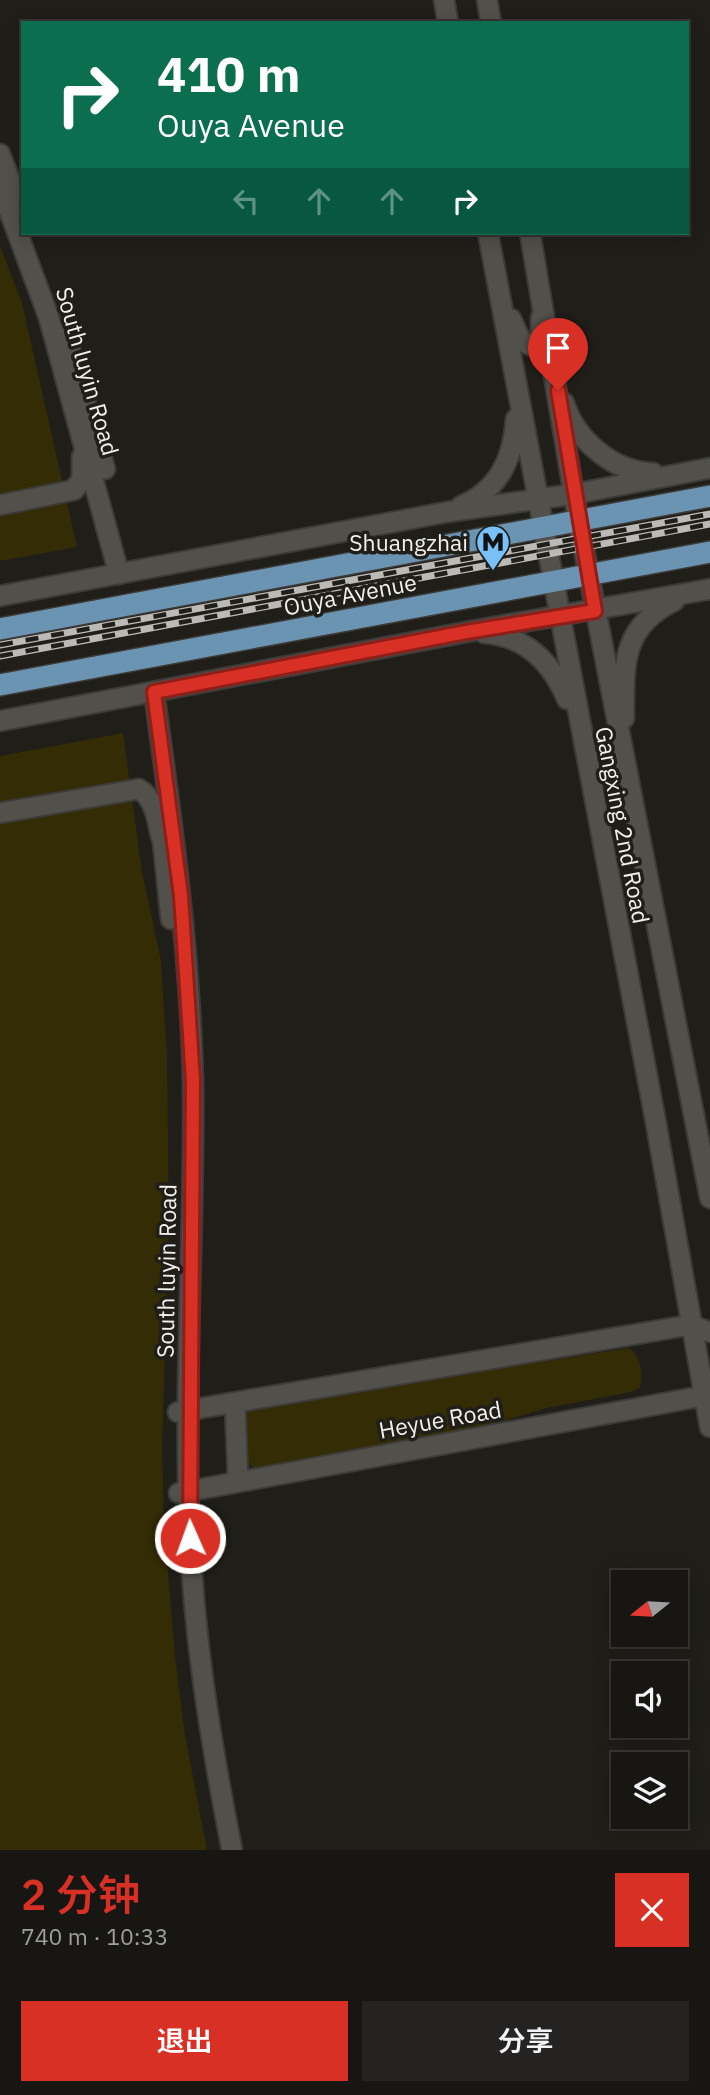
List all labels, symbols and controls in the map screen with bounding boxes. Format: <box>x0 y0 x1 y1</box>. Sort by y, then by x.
text: 410 m <box>157 42 301 105</box>
icon: right <box>42 49 133 140</box>
text: Ouya Avenue <box>157 104 345 146</box>
icon: left <box>227 182 265 220</box>
icon: ahead <box>300 182 338 220</box>
icon: ahead <box>373 182 411 220</box>
icon: right <box>446 182 484 220</box>
street label: South luyin Road <box>50 283 126 459</box>
pin <box>528 318 588 390</box>
icon: arrive <box>539 329 577 367</box>
metro station icon: Shuangzhai <box>474 523 512 572</box>
place label: Shuangzhai <box>349 527 468 557</box>
street label: Ouya Avenue <box>281 566 419 622</box>
street label: Gangxing 2nd Road <box>589 724 657 926</box>
street label: South luyin Road <box>149 1184 183 1358</box>
street label: Heyue Road <box>376 1393 504 1445</box>
position arrow <box>153 1501 227 1575</box>
north arrow <box>611 1570 688 1647</box>
map controls <box>611 1570 688 1829</box>
button: sound <box>611 1661 688 1738</box>
button: layers <box>611 1752 688 1829</box>
text: 2 分钟 <box>21 1867 140 1922</box>
button: close <box>615 1873 689 1947</box>
text: 740 m · 10:33 <box>21 1921 168 1951</box>
button: 退出 <box>21 2001 348 2081</box>
button: 分享 <box>362 2001 689 2081</box>

